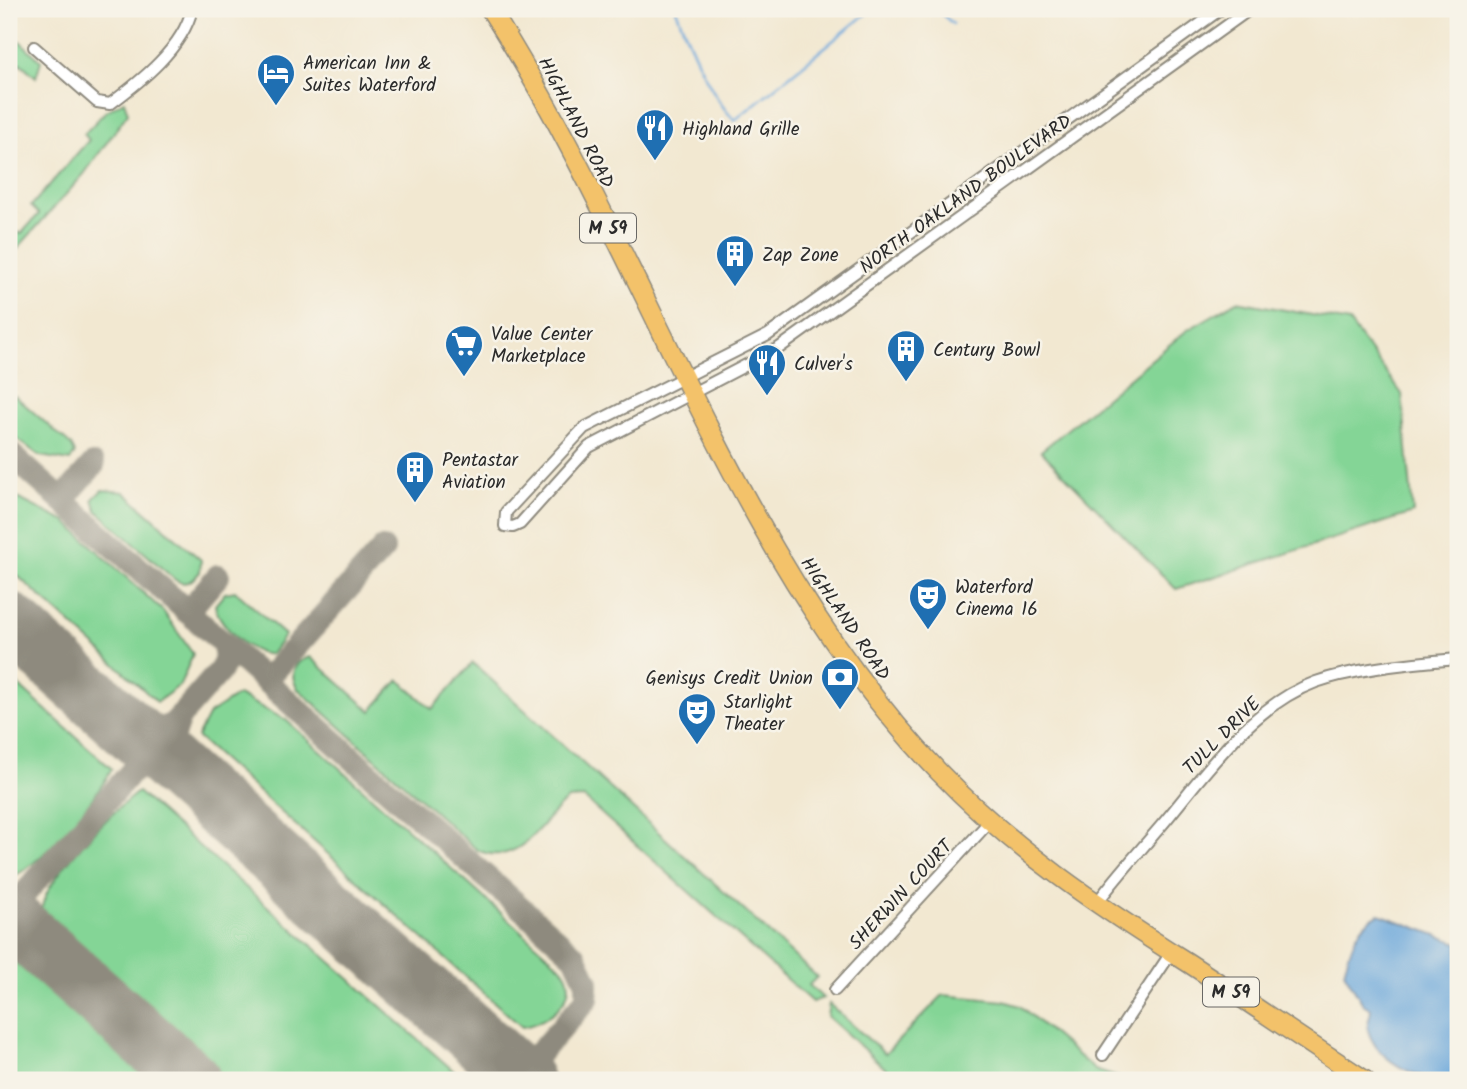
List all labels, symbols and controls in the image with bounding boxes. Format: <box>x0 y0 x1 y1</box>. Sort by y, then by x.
place label: American Inn & Suites Waterford <box>303 49 436 101</box>
hotel icon: American Inn & Suites Waterford <box>255 52 297 107</box>
street label: HIGHLAND ROAD <box>529 52 621 194</box>
restaurant icon: Highland Grille <box>634 107 676 162</box>
street label: NORTH OAKLAND BOULEVARD <box>853 107 1079 282</box>
place label: Highland Grille <box>682 115 800 145</box>
road number: M 59 <box>580 213 636 242</box>
building icon: Zap Zone <box>714 233 756 288</box>
place label: Zap Zone <box>762 241 839 271</box>
place label: Value Center Marketplace <box>491 320 594 372</box>
supermarket icon: Value Center Marketplace <box>443 323 485 378</box>
building icon: Century Bowl <box>885 328 927 383</box>
place label: Century Bowl <box>933 336 1041 366</box>
restaurant icon: Culver's <box>746 342 788 397</box>
place label: Culver's <box>794 350 853 380</box>
place label: Pentastar Aviation <box>442 446 520 498</box>
building icon: Pentastar Aviation <box>394 449 436 504</box>
street label: HIGHLAND ROAD <box>792 551 897 687</box>
place label: Waterford Cinema 16 <box>955 573 1038 625</box>
theatre icon: Waterford Cinema 16 <box>907 576 949 631</box>
bank icon: Genisys Credit Union <box>819 656 861 711</box>
place label: Genisys Credit Union <box>646 664 813 694</box>
place label: Starlight Theater <box>724 688 793 740</box>
street label: TULL DRIVE <box>1176 690 1269 783</box>
theatre icon: Starlight Theater <box>676 691 718 746</box>
street label: SHERWIN COURT <box>842 832 962 957</box>
road number: M 59 <box>1203 978 1259 1007</box>

